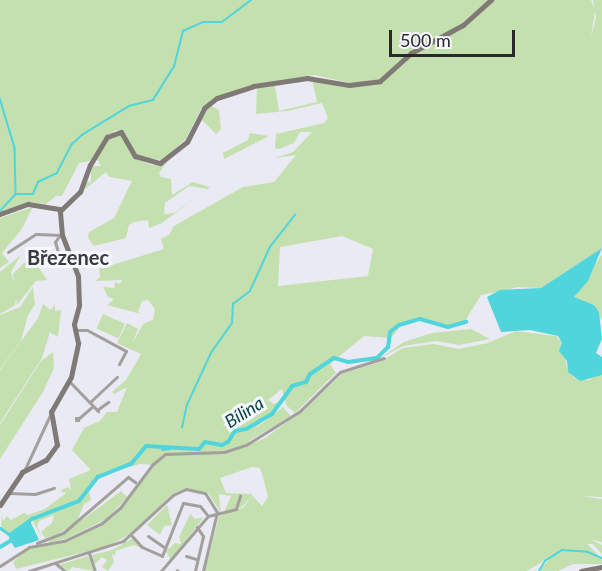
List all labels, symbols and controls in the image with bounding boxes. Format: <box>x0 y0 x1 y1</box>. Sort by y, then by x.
scale bar <box>392 18 518 56</box>
text: 500 m <box>400 29 451 51</box>
district label: Březenec <box>27 245 109 269</box>
water label: Bílina <box>221 392 267 432</box>

